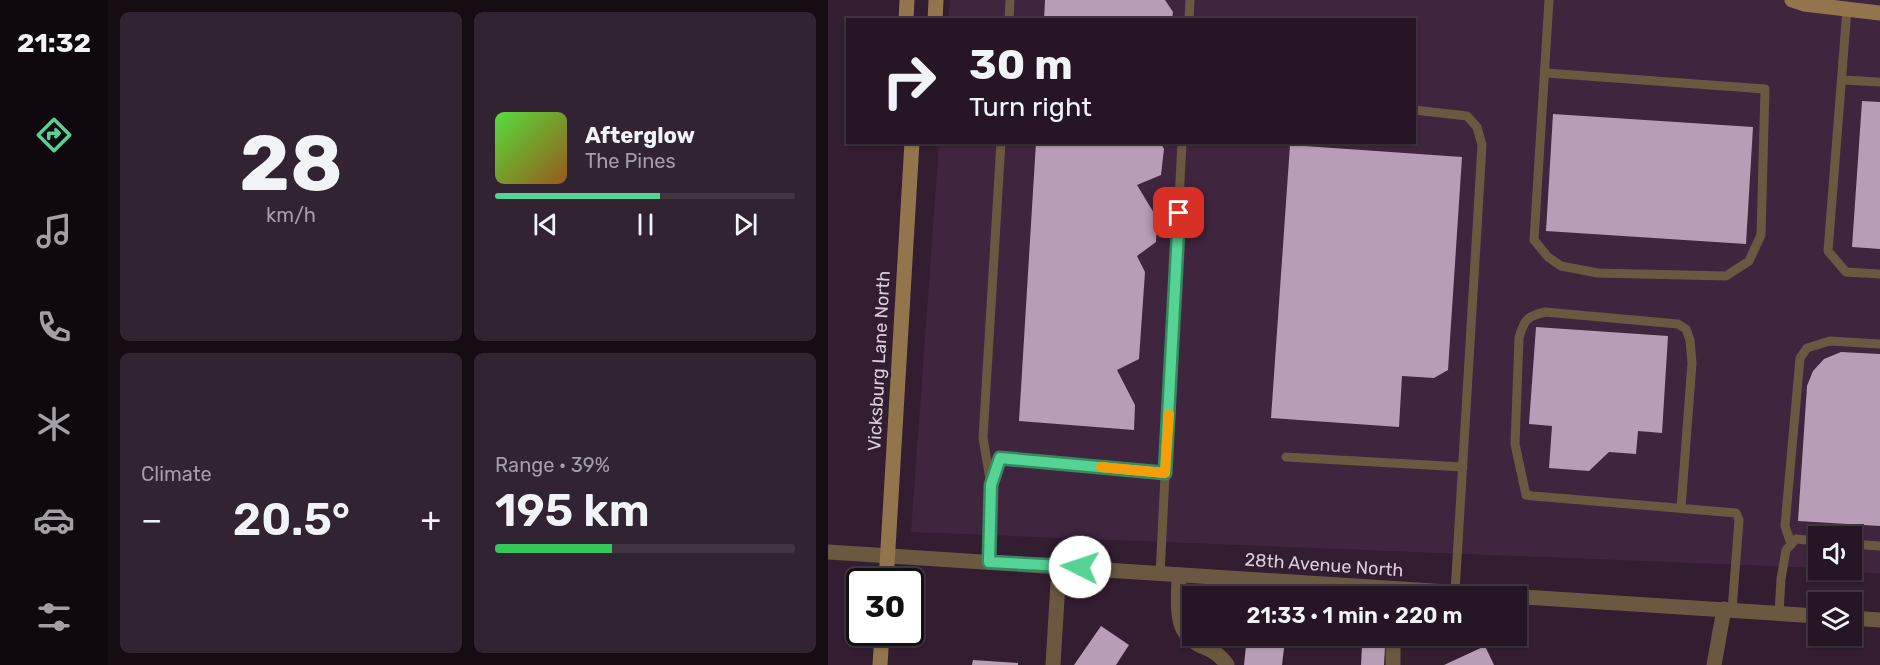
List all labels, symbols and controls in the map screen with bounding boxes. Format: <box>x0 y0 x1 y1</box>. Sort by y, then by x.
text: 21:32 <box>17 27 91 59</box>
text: 30 m <box>969 40 1073 90</box>
icon: right <box>870 42 948 120</box>
text: Turn right <box>969 91 1092 123</box>
icon: directions <box>33 114 75 156</box>
text: 28 <box>239 117 343 210</box>
text: Afterglow <box>585 122 695 149</box>
text: The Pines <box>585 149 676 173</box>
pin <box>1153 187 1204 238</box>
icon: arrive <box>1162 196 1195 229</box>
text: km/h <box>266 203 316 227</box>
icon: previous <box>529 208 562 241</box>
icon: pause <box>629 208 662 241</box>
icon: next <box>729 208 762 241</box>
icon: music <box>33 210 75 252</box>
street label: Vicksburg Lane North <box>863 270 895 452</box>
icon: phone <box>33 306 75 348</box>
icon: climate <box>33 403 75 445</box>
text: Range · 39% <box>495 453 610 477</box>
text: Climate <box>141 462 212 486</box>
text: 195 km <box>495 484 650 537</box>
text: 20.5° <box>233 493 350 546</box>
icon: car <box>33 499 75 541</box>
text: − <box>141 500 162 539</box>
text: + <box>420 500 441 539</box>
map controls <box>1808 526 1862 646</box>
button: sound <box>1808 526 1862 580</box>
position arrow <box>1048 535 1112 599</box>
street label: 28th Avenue North <box>1244 548 1404 582</box>
speed limit sign: 30 <box>846 568 924 646</box>
button: layers <box>1808 592 1862 646</box>
icon: filters <box>33 596 75 638</box>
text: 21:33 · 1 min · 220 m <box>1247 602 1462 629</box>

